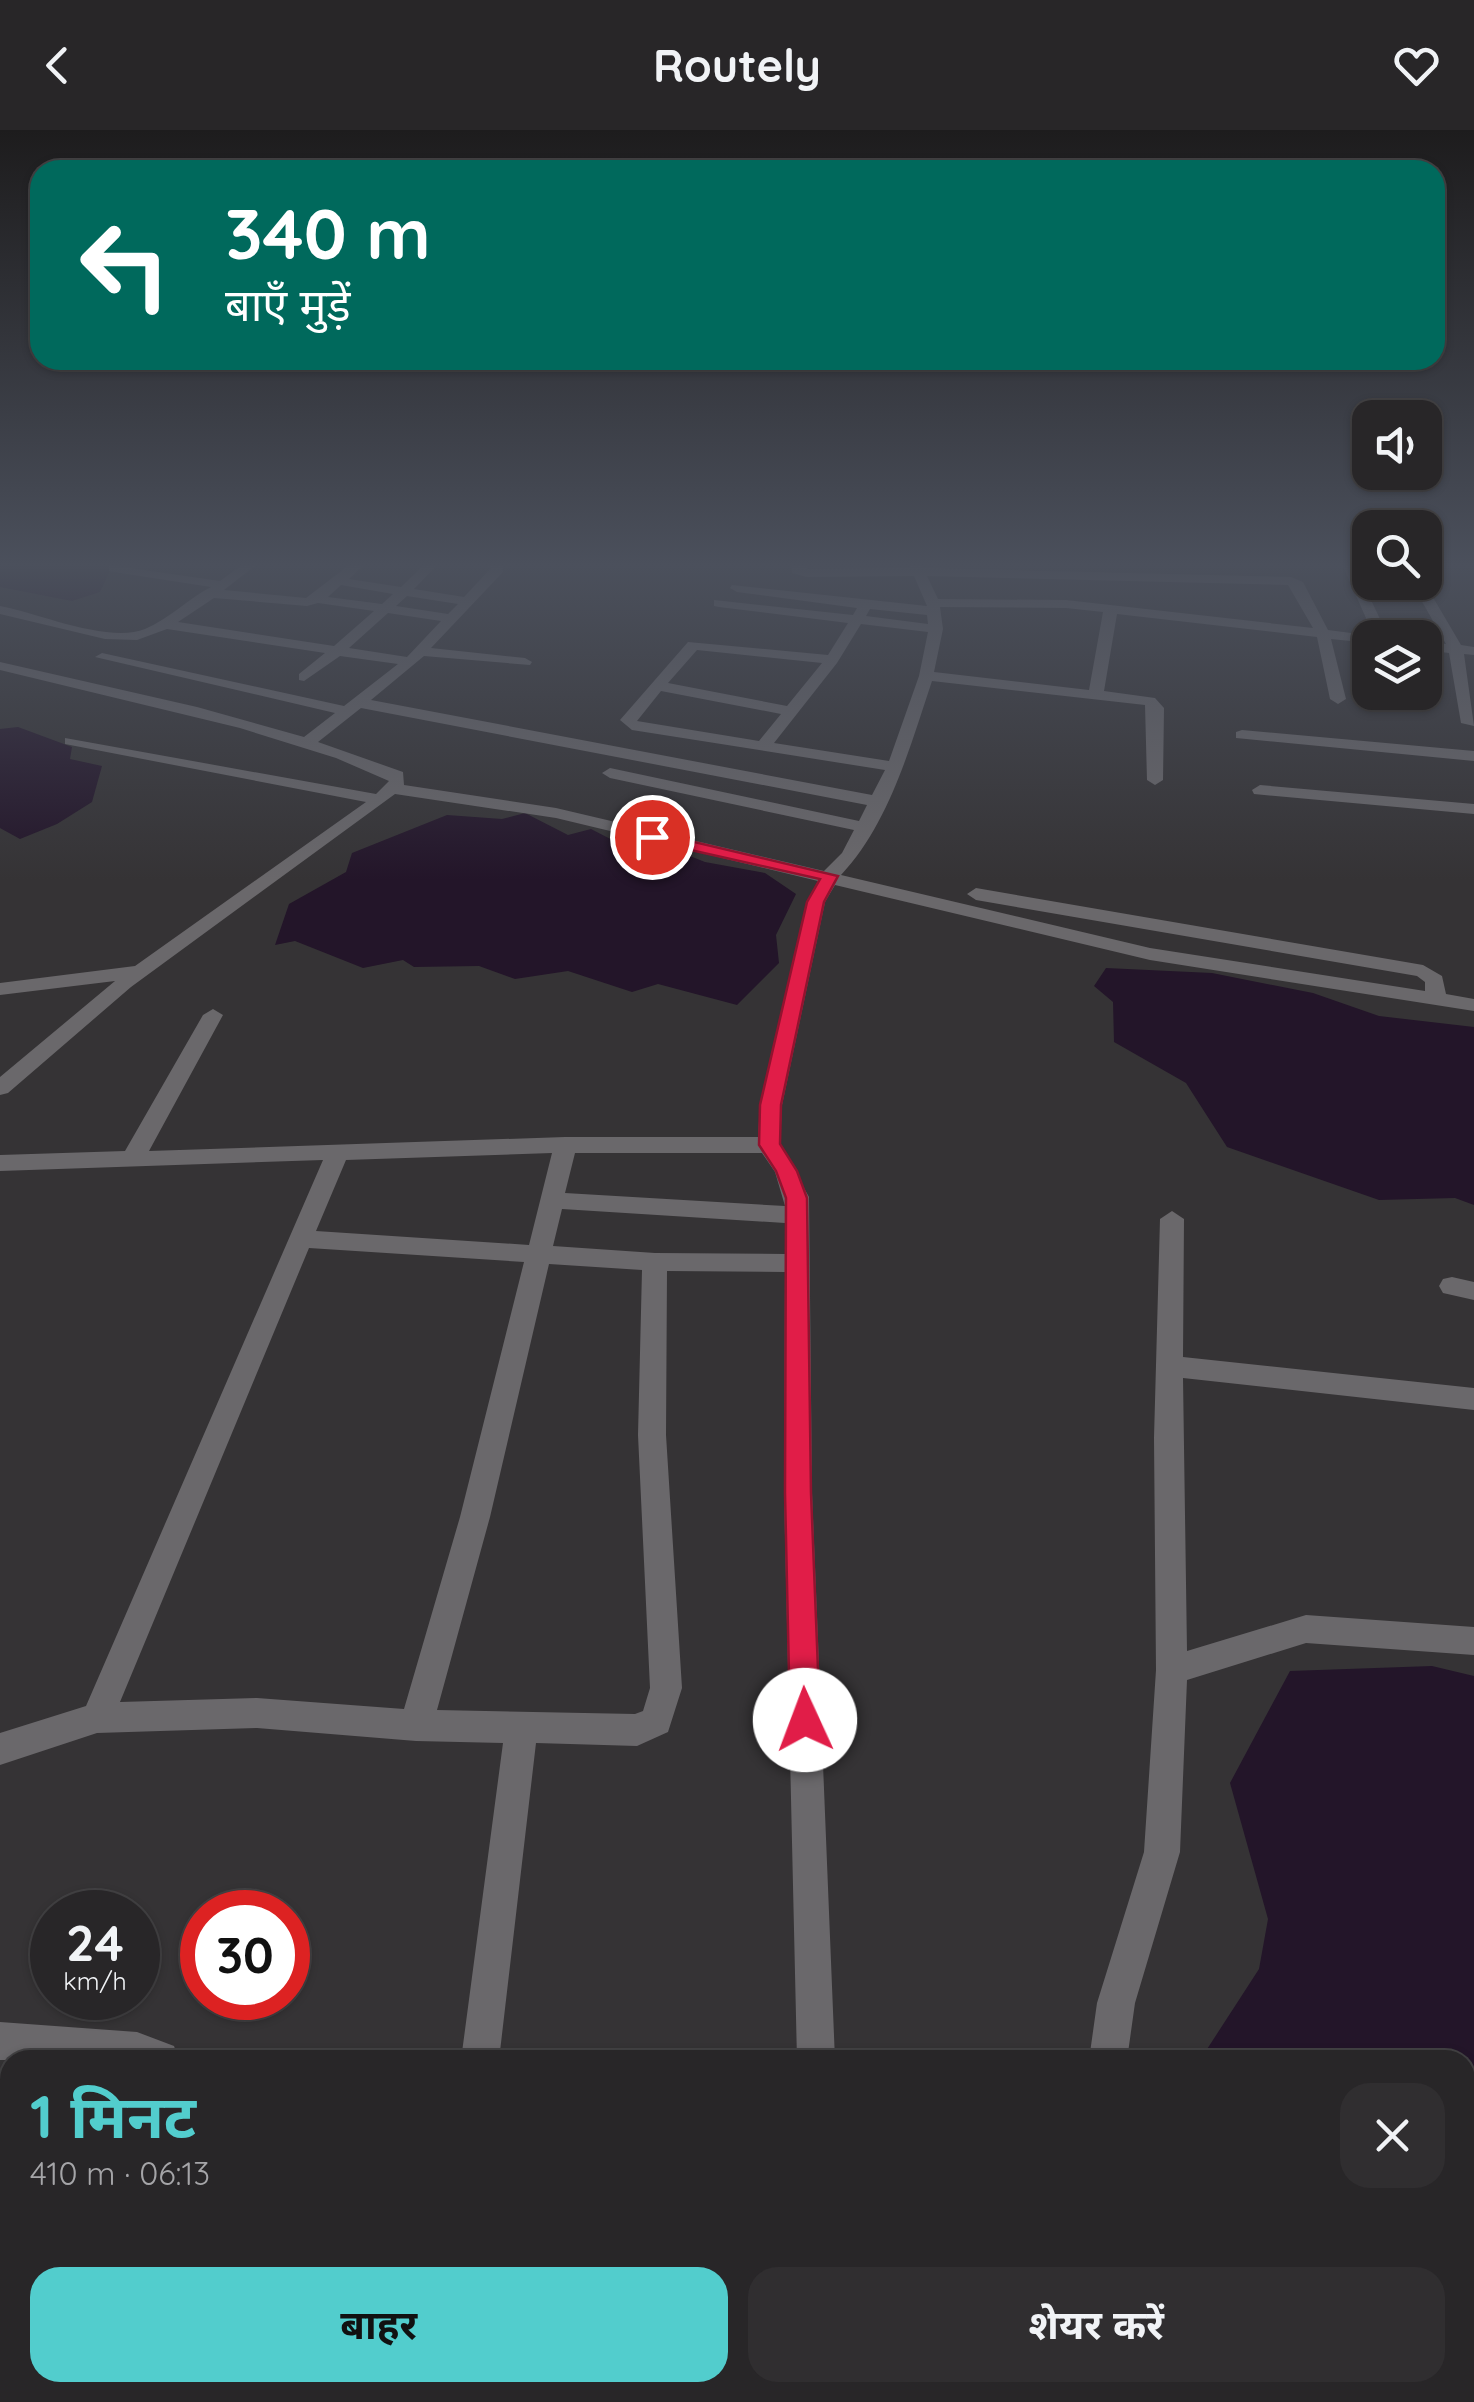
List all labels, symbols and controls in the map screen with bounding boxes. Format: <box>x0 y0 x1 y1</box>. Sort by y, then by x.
text: Routely <box>653 37 821 93</box>
icon: back <box>30 38 85 93</box>
icon: heart <box>1389 38 1444 93</box>
text: 340 m <box>225 189 431 277</box>
icon: left <box>60 200 190 330</box>
text: बाएँ मुड़ें <box>225 276 351 332</box>
map controls <box>1352 400 1442 710</box>
button: sound <box>1352 400 1442 490</box>
button: search <box>1352 510 1442 600</box>
button: layers <box>1352 620 1442 710</box>
pin <box>610 795 695 880</box>
icon: arrive <box>625 810 680 865</box>
position arrow <box>753 1668 857 1772</box>
speed limit sign: 30 <box>180 1890 310 2020</box>
text: 24 <box>66 1911 124 1974</box>
text: km/h <box>63 1965 127 1996</box>
text: 1 मिनट <box>30 2078 196 2153</box>
button: close <box>1340 2083 1445 2188</box>
text: 410 m · 06:13 <box>30 2153 210 2193</box>
button: बाहर <box>30 2267 728 2382</box>
button: शेयर करें <box>748 2267 1445 2382</box>

